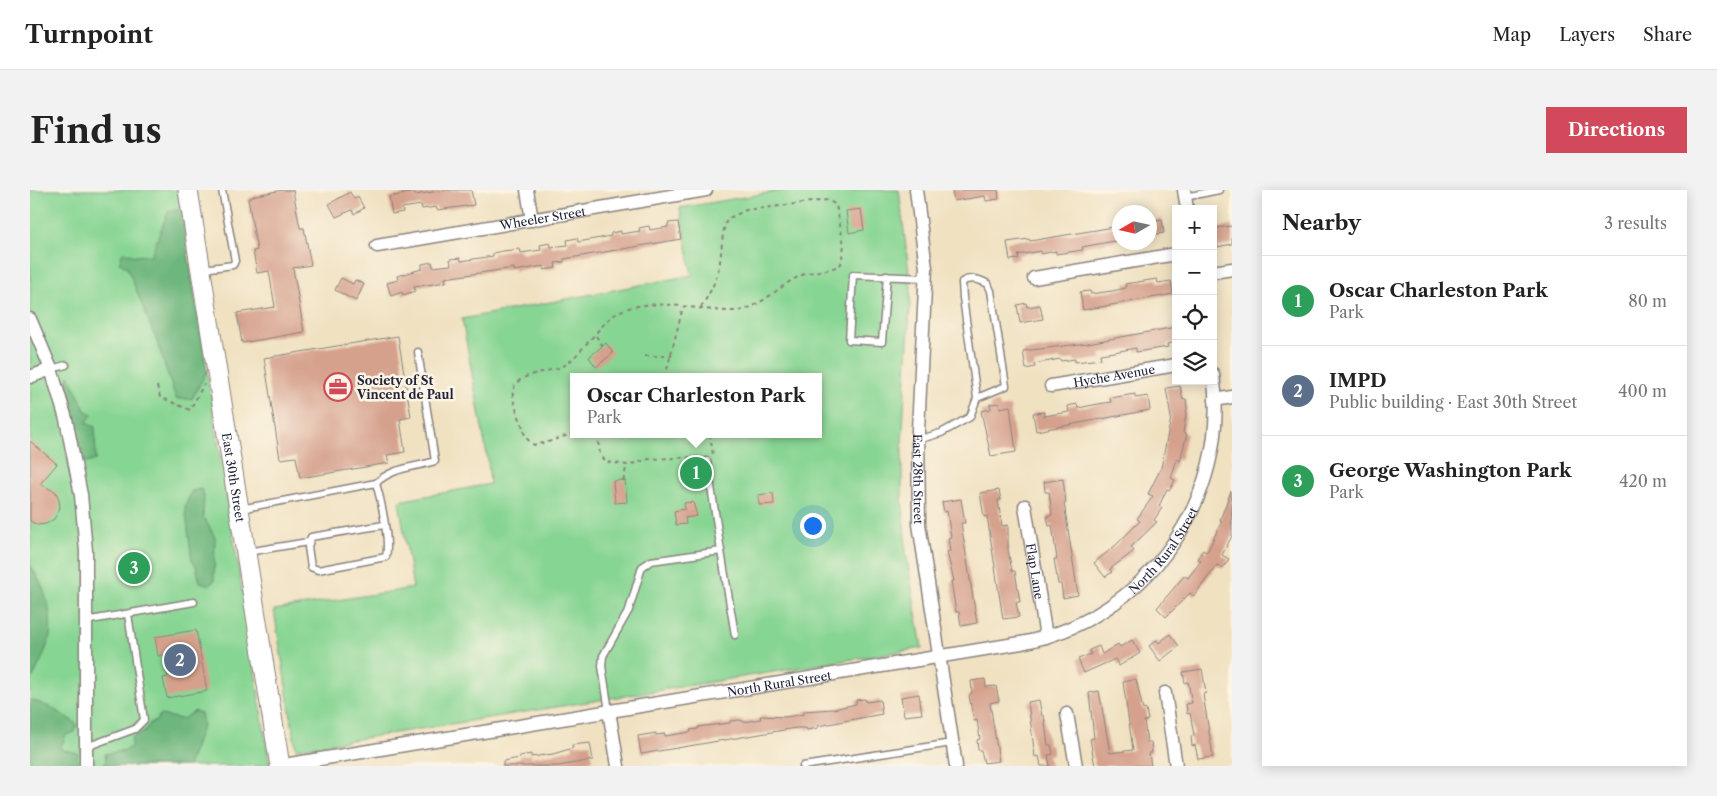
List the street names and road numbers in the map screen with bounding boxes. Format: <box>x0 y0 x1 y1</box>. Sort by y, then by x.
street label: Wheeler Street <box>498 203 587 233</box>
street label: Hyche Avenue <box>1072 361 1156 390</box>
street label: East 30th Street <box>219 431 249 524</box>
street label: East 28th Street <box>911 434 927 525</box>
street label: North Rural Street <box>1125 504 1201 597</box>
street label: Flap Lane <box>1024 542 1047 601</box>
street label: North Rural Street <box>726 667 833 699</box>

